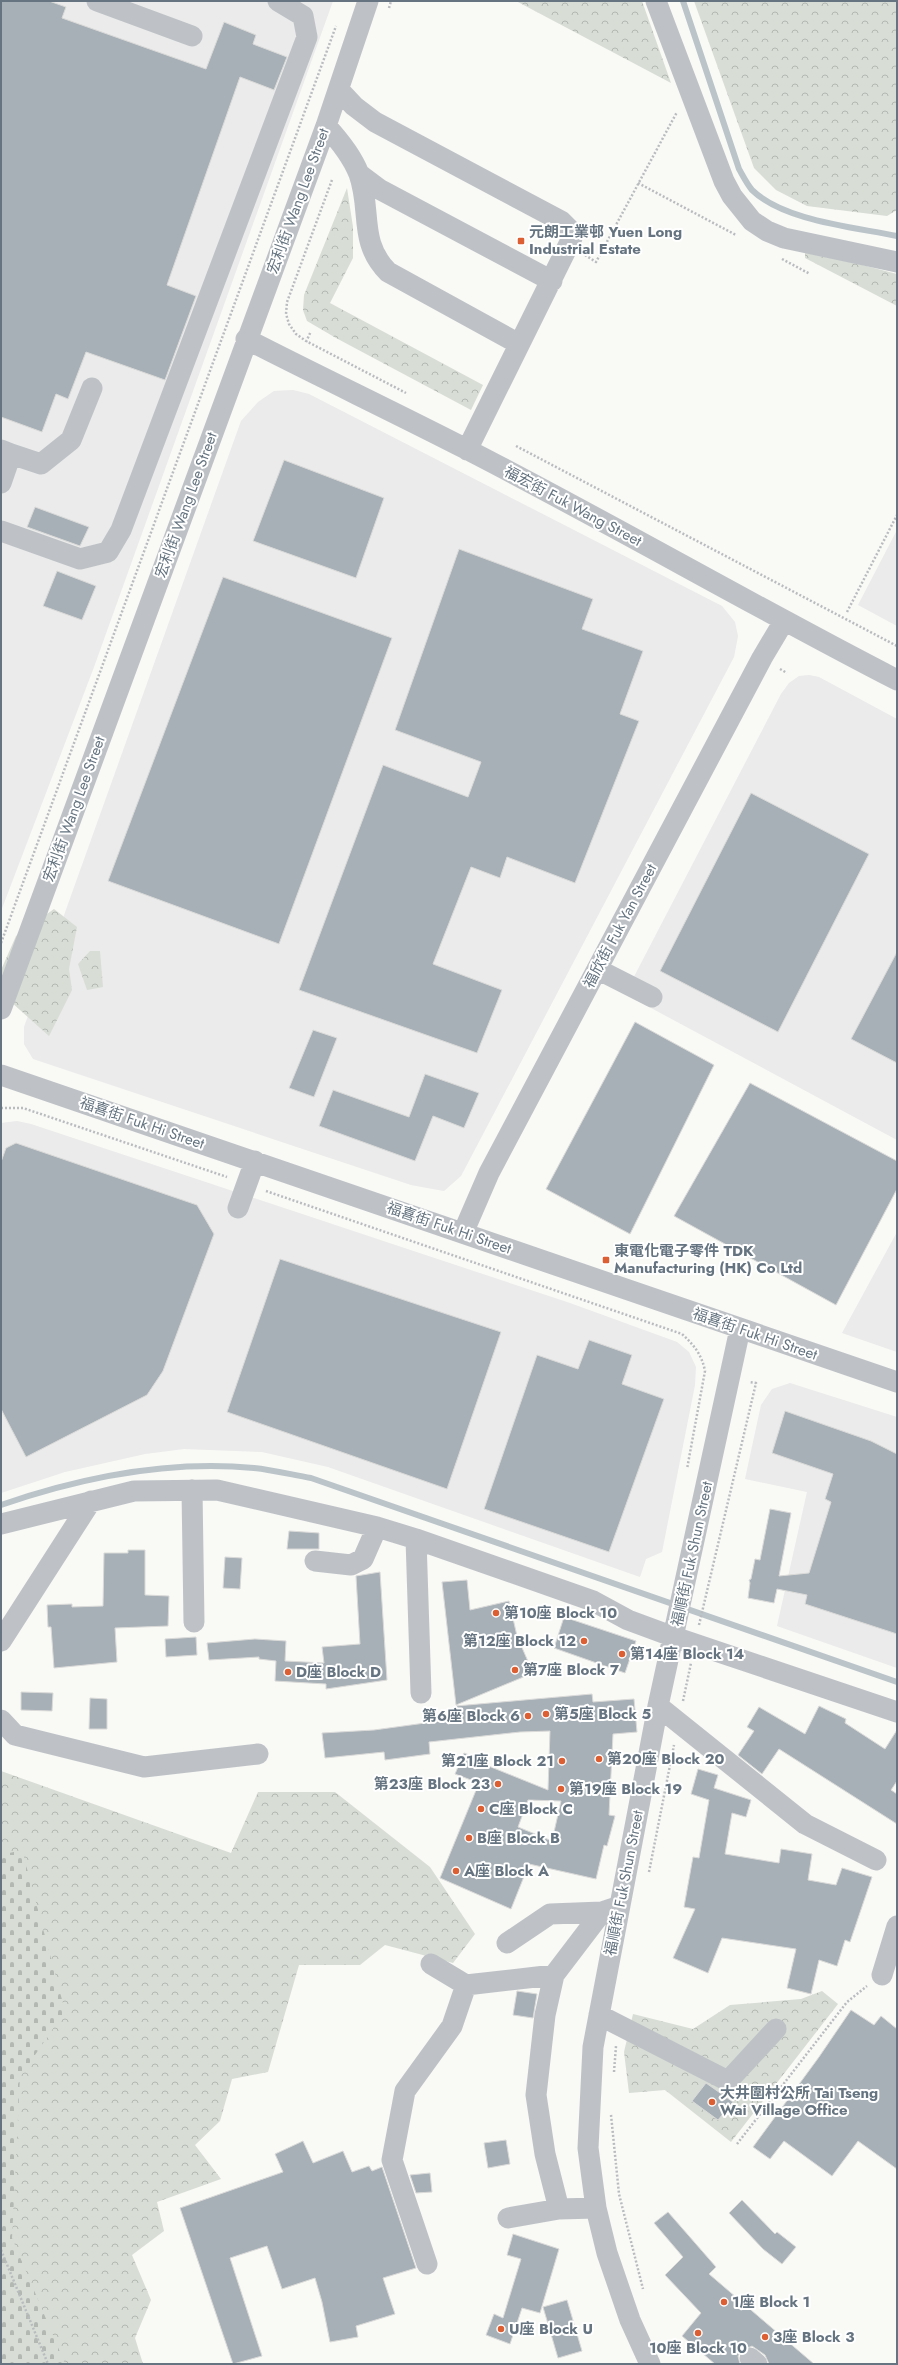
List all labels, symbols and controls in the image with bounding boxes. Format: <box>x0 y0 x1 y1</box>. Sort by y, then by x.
street label: 宏利街 Wang Lee Street <box>261 125 335 277</box>
place label: 元朗工業邨 Yuen Long Industrial Estate <box>529 221 682 260</box>
marker: 元朗工業邨 Yuen Long Industrial Estate <box>516 236 526 246</box>
street label: 宏利街 Wang Lee Street <box>149 429 223 581</box>
street label: 福宏街 Fuk Wang Street <box>500 460 646 552</box>
street label: 宏利街 Wang Lee Street <box>37 733 111 885</box>
street label: 福欣街 Fuk Yan Street <box>578 860 662 992</box>
street label: 福喜街 Fuk Hi Street <box>77 1091 208 1155</box>
street label: 福喜街 Fuk Hi Street <box>384 1196 515 1260</box>
place label: 東電化電子零件 TDK Manufacturing (HK) Co Ltd <box>614 1240 802 1279</box>
marker: 東電化電子零件 TDK Manufacturing (HK) Co Ltd <box>601 1255 611 1265</box>
street label: 福喜街 Fuk Hi Street <box>690 1302 821 1366</box>
street label: 福順街 Fuk Shun Street <box>666 1479 718 1629</box>
place label: 第10座 Block 10 <box>504 1602 617 1624</box>
marker: 第10座 Block 10 <box>491 1608 501 1618</box>
place label: 第12座 Block 12 <box>463 1630 576 1652</box>
marker: 第12座 Block 12 <box>579 1636 589 1646</box>
place label: 第14座 Block 14 <box>630 1643 744 1665</box>
marker: 第14座 Block 14 <box>617 1649 627 1659</box>
place label: 第7座 Block 7 <box>523 1659 620 1681</box>
place label: D座 Block D <box>296 1661 381 1683</box>
marker: 第7座 Block 7 <box>510 1665 520 1675</box>
marker: D座 Block D <box>283 1667 293 1677</box>
place label: 第5座 Block 5 <box>554 1703 652 1725</box>
place label: 第6座 Block 6 <box>422 1705 520 1727</box>
marker: 第5座 Block 5 <box>541 1709 551 1719</box>
marker: 第6座 Block 6 <box>523 1711 533 1721</box>
place label: 第20座 Block 20 <box>607 1748 725 1770</box>
place label: 第21座 Block 21 <box>441 1750 554 1772</box>
marker: 第20座 Block 20 <box>594 1754 604 1764</box>
marker: 第21座 Block 21 <box>557 1756 567 1766</box>
place label: 第23座 Block 23 <box>374 1773 490 1795</box>
place label: 第19座 Block 19 <box>569 1778 682 1800</box>
marker: 第23座 Block 23 <box>493 1779 503 1789</box>
marker: 第19座 Block 19 <box>556 1784 566 1794</box>
place label: C座 Block C <box>489 1798 573 1820</box>
marker: C座 Block C <box>476 1804 486 1814</box>
street label: 福順街 Fuk Shun Street <box>599 1808 649 1958</box>
place label: B座 Block B <box>477 1827 560 1849</box>
marker: B座 Block B <box>464 1833 474 1843</box>
place label: A座 Block A <box>463 1860 550 1882</box>
marker: A座 Block A <box>451 1866 461 1876</box>
place label: 大井圍村公所 Tai Tseng Wai Village Office <box>720 2082 878 2121</box>
marker: 大井圍村公所 Tai Tseng Wai Village Office <box>707 2097 717 2107</box>
place label: 1座 Block 1 <box>732 2291 810 2313</box>
marker: 1座 Block 1 <box>719 2297 729 2307</box>
place label: U座 Block U <box>509 2318 593 2340</box>
marker: U座 Block U <box>496 2324 506 2334</box>
place label: 3座 Block 3 <box>773 2326 855 2348</box>
marker: 10座 Block 10 <box>693 2328 703 2338</box>
marker: 3座 Block 3 <box>760 2332 770 2342</box>
place label: 10座 Block 10 <box>649 2337 747 2359</box>

